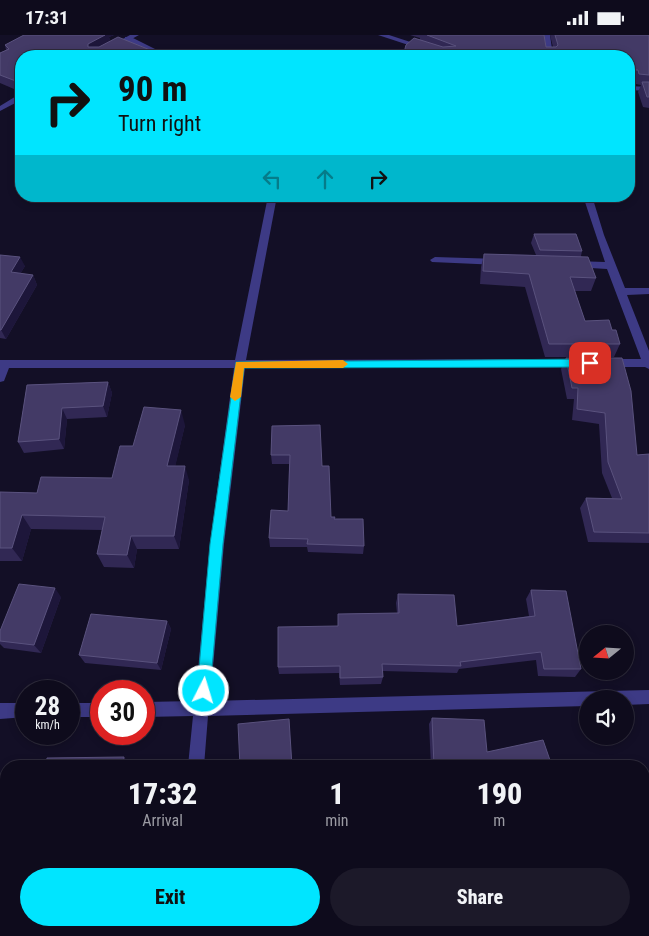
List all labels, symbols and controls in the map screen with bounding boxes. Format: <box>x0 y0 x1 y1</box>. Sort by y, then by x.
text: 17:31 <box>25 6 69 29</box>
text: 90 m <box>118 69 187 110</box>
icon: right <box>35 70 100 135</box>
text: Turn right <box>118 111 201 136</box>
icon: left <box>258 165 286 193</box>
icon: ahead <box>311 165 339 193</box>
icon: right <box>364 165 392 193</box>
pin <box>569 342 611 384</box>
icon: arrive <box>576 349 604 377</box>
north arrow <box>579 625 634 680</box>
map controls <box>579 625 634 745</box>
position arrow <box>177 664 229 716</box>
speed limit sign: 30 <box>90 680 155 745</box>
button: sound <box>579 690 634 745</box>
text: 28 <box>35 692 60 721</box>
text: km/h <box>35 718 60 732</box>
text: 17:32 <box>128 776 197 811</box>
text: 1 <box>329 776 344 811</box>
text: 190 <box>476 776 522 811</box>
text: Arrival <box>142 811 183 830</box>
text: min <box>325 811 349 830</box>
text: m <box>493 811 505 830</box>
button: Exit <box>20 868 320 926</box>
button: Share <box>330 868 630 926</box>

